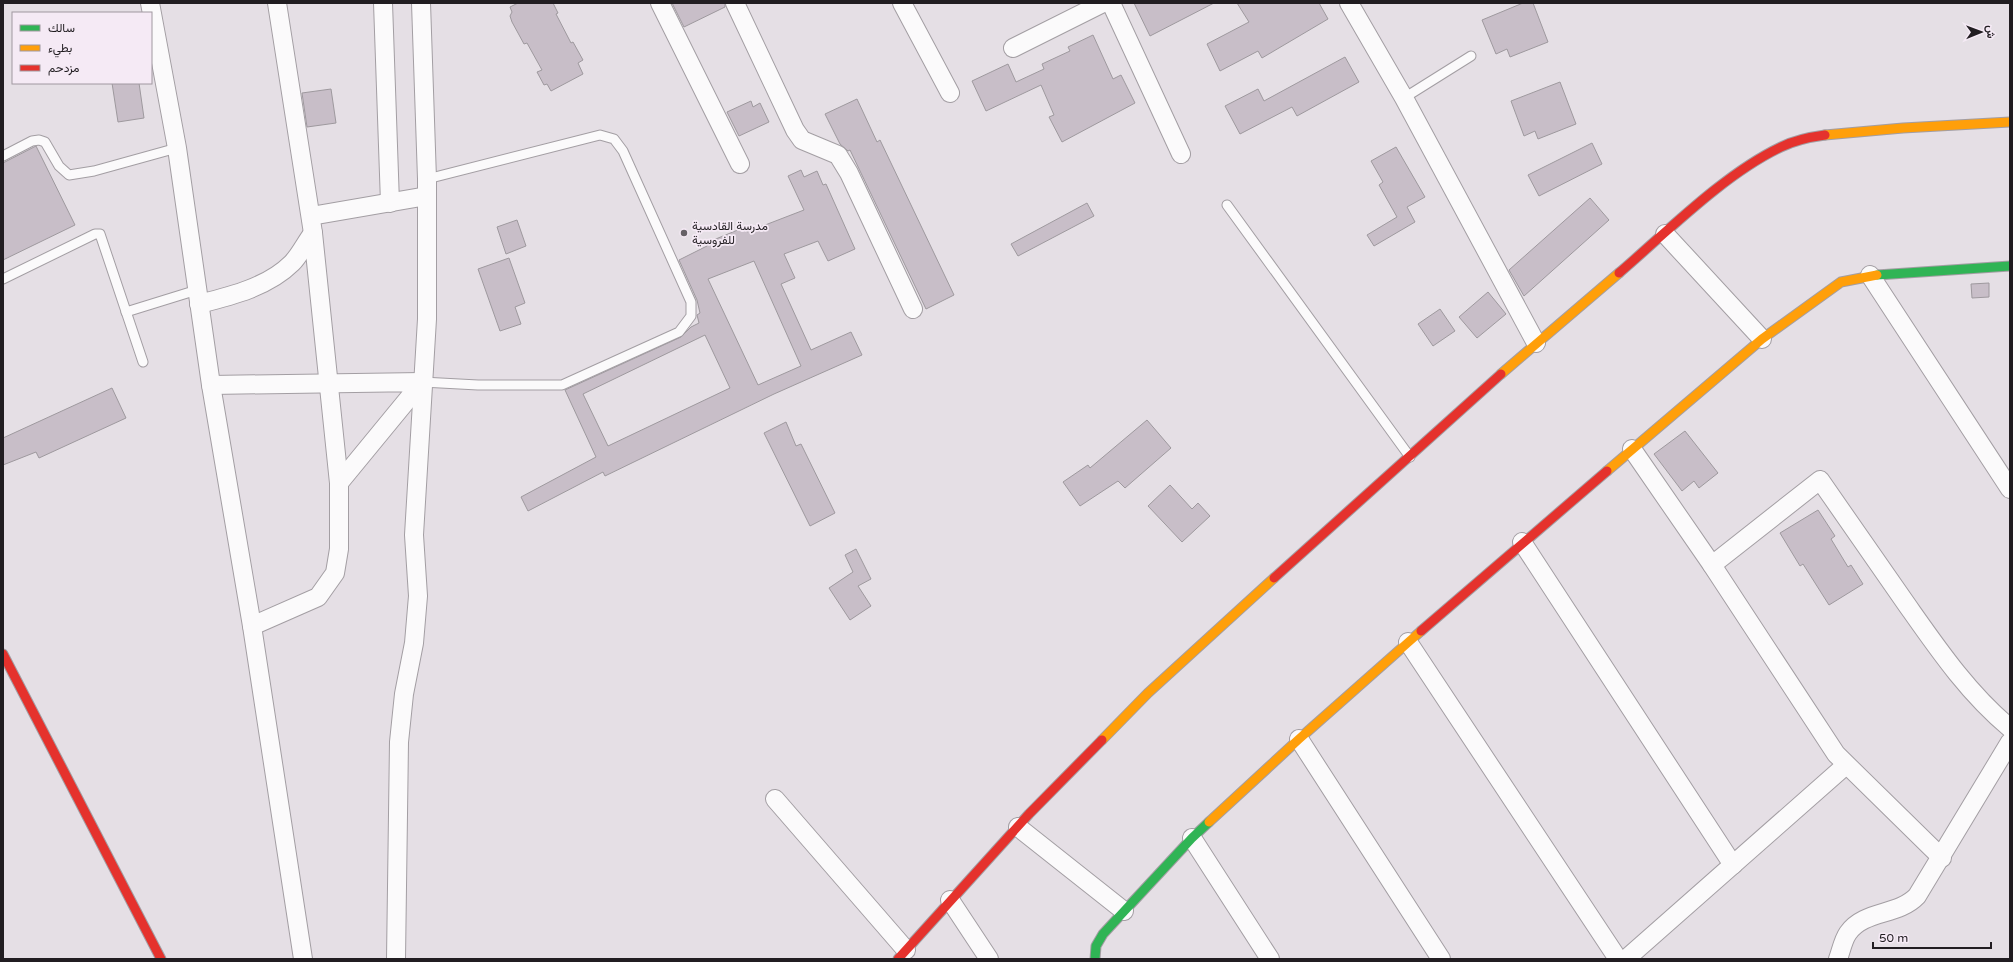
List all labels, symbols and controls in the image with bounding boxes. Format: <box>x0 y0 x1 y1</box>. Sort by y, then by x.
legend <box>12 12 152 84</box>
north arrow <box>1961 12 2001 52</box>
text: سالك <box>48 21 75 35</box>
text: ش <box>1984 25 1997 39</box>
text: بطيء <box>48 41 72 58</box>
text: مزدحم <box>48 61 79 76</box>
place label: مدرسة القادسية للفروسية <box>692 219 768 248</box>
marker: مدرسة القادسية للفروسية <box>679 228 689 238</box>
scale bar <box>1873 924 1991 950</box>
text: 50 m <box>1879 931 1908 945</box>

